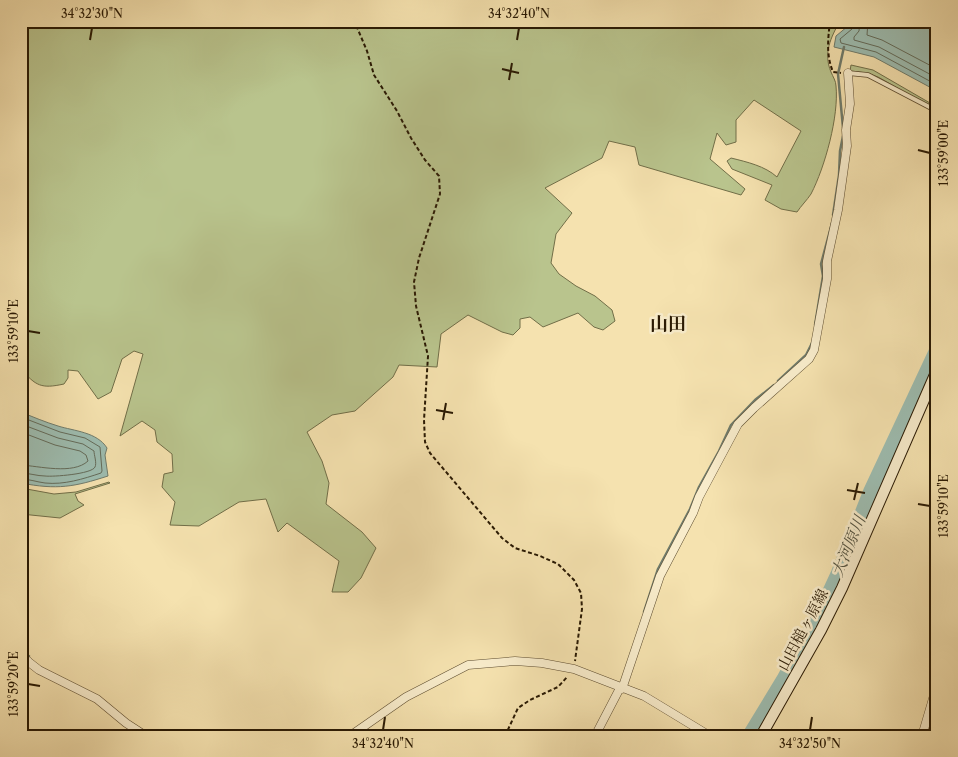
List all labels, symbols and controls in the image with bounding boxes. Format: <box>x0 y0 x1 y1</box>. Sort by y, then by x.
text: 34°32'30"N <box>61 6 123 21</box>
text: 34°32'40"N <box>488 6 550 21</box>
text: 133°59'00"E <box>936 120 951 186</box>
text: 133°59'10"E <box>6 299 21 363</box>
district label: 山田 <box>650 313 686 335</box>
text: 133°59'10"E <box>936 474 951 538</box>
water label: 大河原川 <box>827 511 870 579</box>
street label: 山田槌ヶ原線 <box>773 586 832 674</box>
text: 133°59'20"E <box>6 651 21 717</box>
text: 34°32'40"N <box>352 736 414 751</box>
text: 34°32'50"N <box>779 736 841 751</box>

